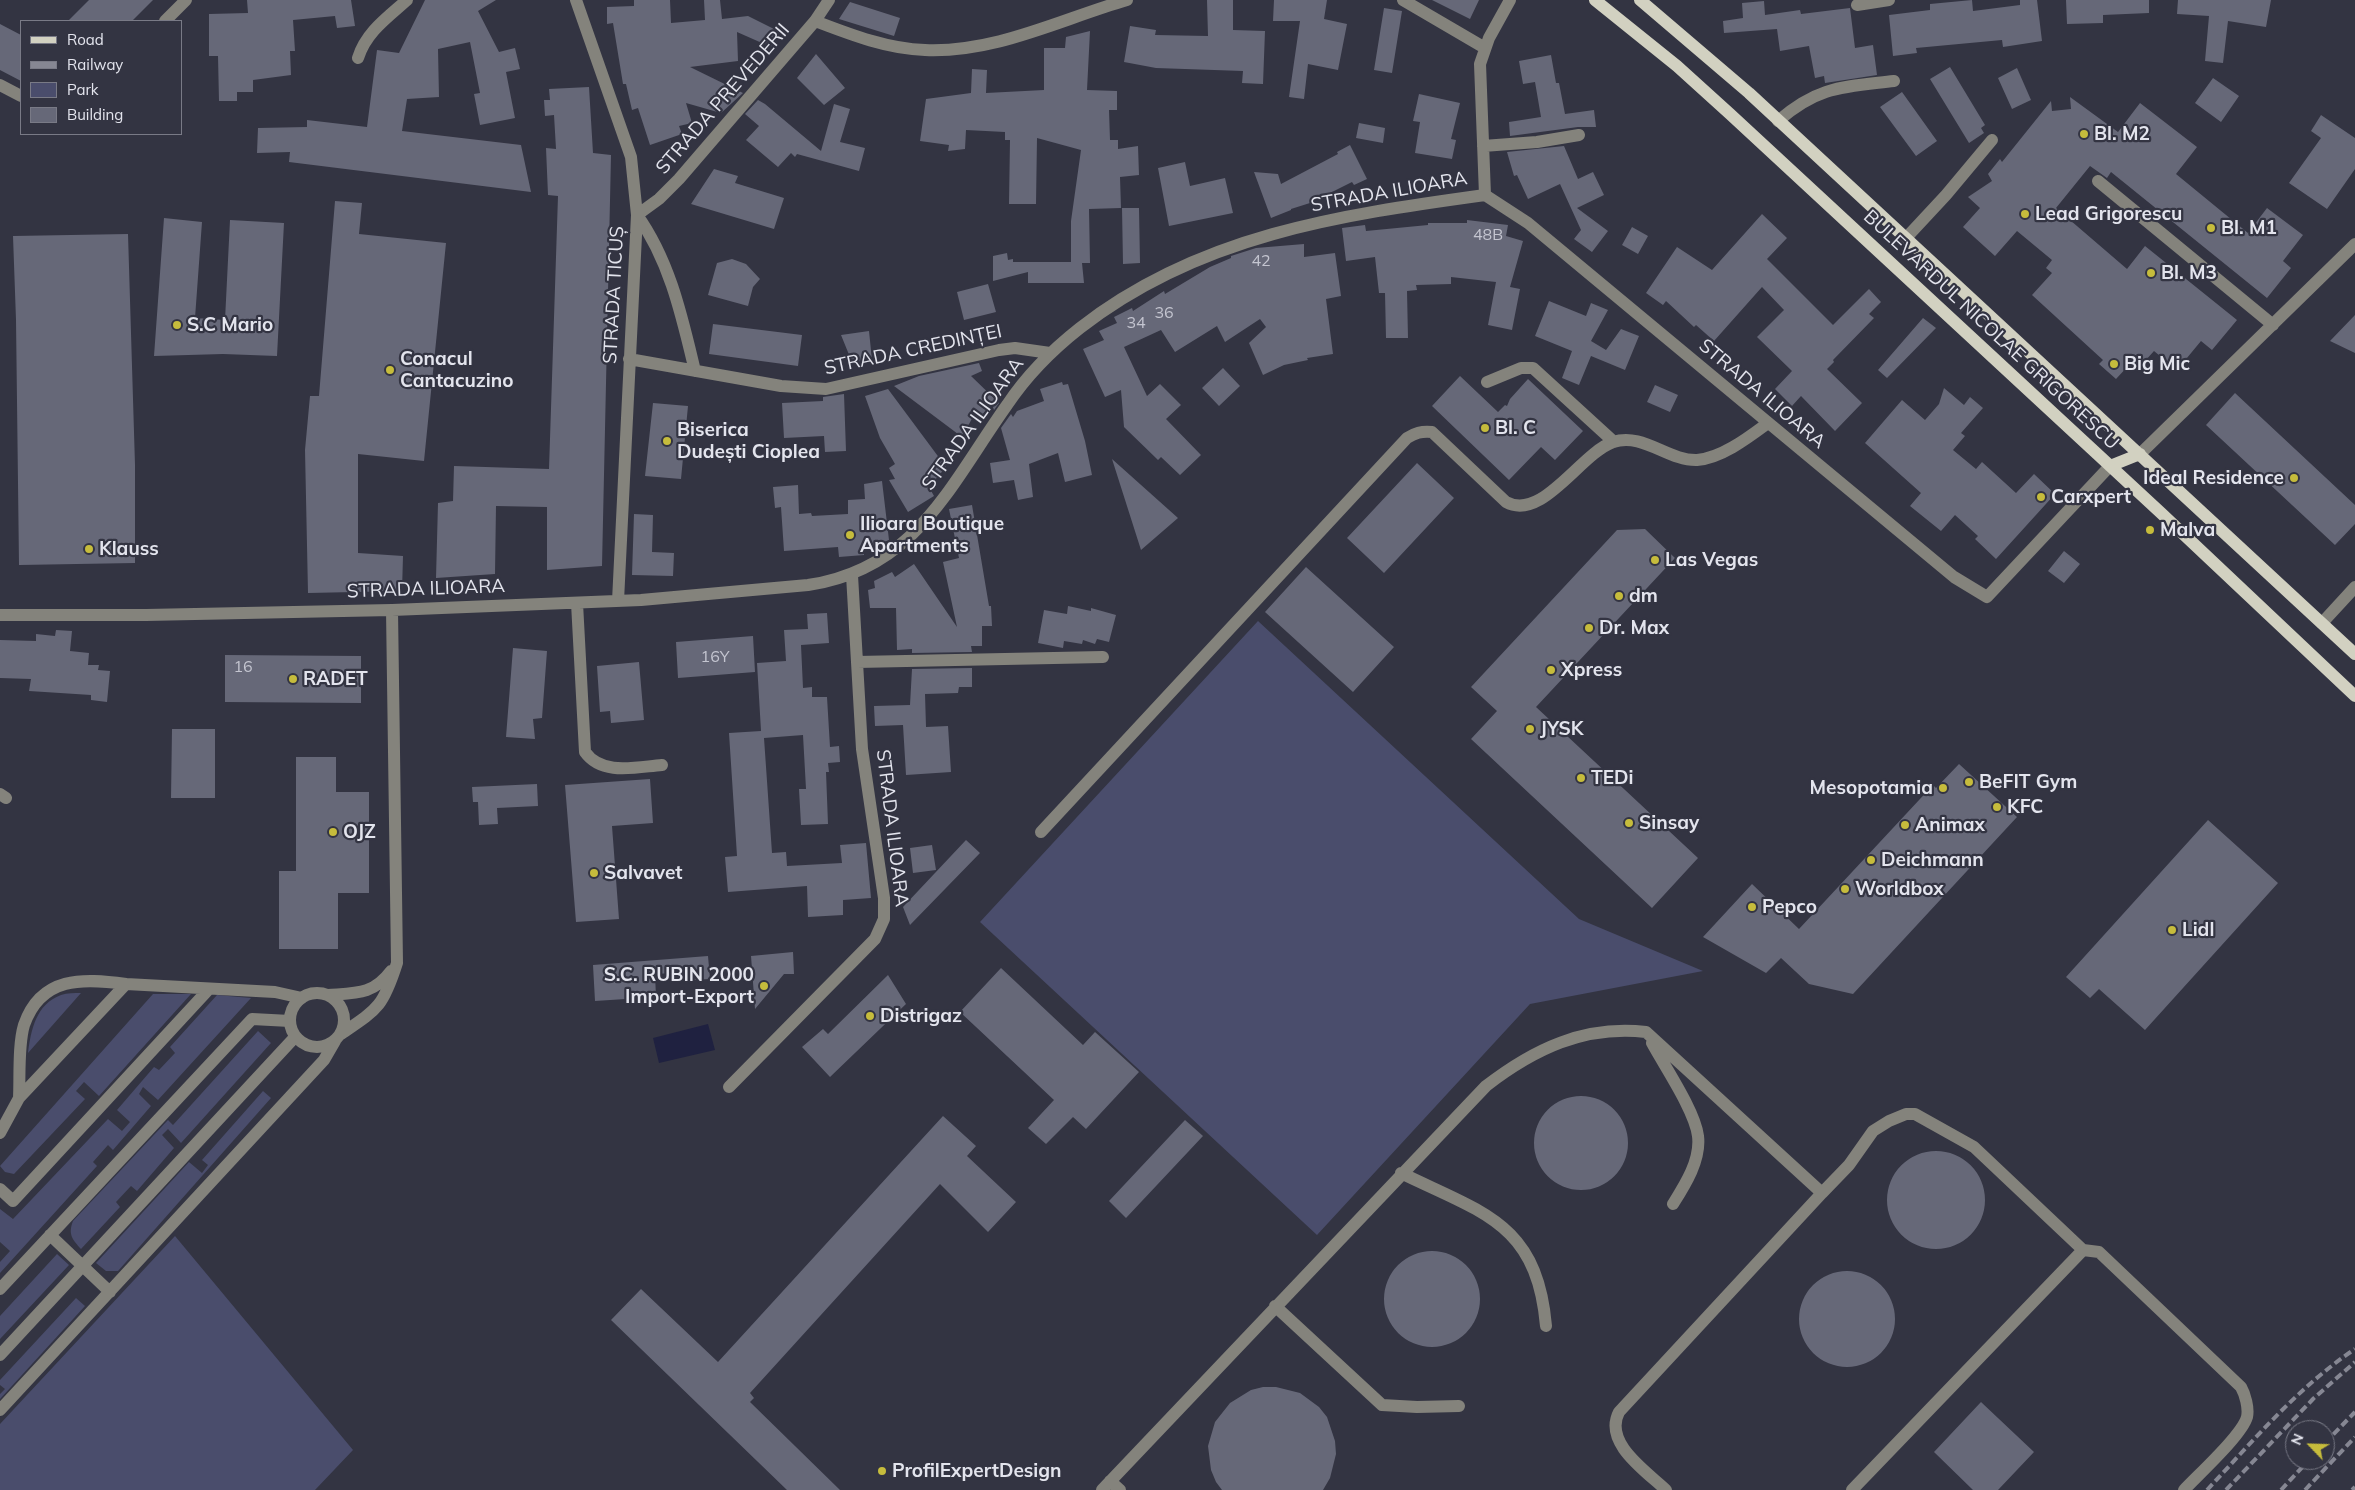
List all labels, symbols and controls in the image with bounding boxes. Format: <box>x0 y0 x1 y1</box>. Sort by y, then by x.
street label: STRADA PREVEDERII <box>651 19 795 179</box>
legend <box>20 20 182 135</box>
text: Road <box>67 30 104 49</box>
text: Railway <box>67 55 123 74</box>
text: Park <box>67 80 99 99</box>
text: Building <box>67 105 123 124</box>
place label: Bl. M2 <box>2094 123 2150 145</box>
marker: Bl. M2 <box>2078 128 2090 140</box>
street label: STRADA ILIOARA <box>1309 167 1469 217</box>
place label: Lead Grigorescu <box>2035 203 2182 225</box>
street label: BULEVARDUL NICOLAE GRIGORESCU <box>1859 205 2123 455</box>
marker: Lead Grigorescu <box>2019 208 2031 220</box>
place label: Bl. M1 <box>2221 217 2277 239</box>
marker: Bl. M1 <box>2205 222 2217 234</box>
house number: 48B <box>1473 225 1503 245</box>
street label: STRADA TICUȘ <box>599 226 629 364</box>
house number: 42 <box>1251 251 1271 271</box>
place label: Bl. M3 <box>2161 262 2217 284</box>
marker: Bl. M3 <box>2145 267 2157 279</box>
house number: 36 <box>1154 303 1174 323</box>
house number: 34 <box>1126 313 1146 333</box>
place label: S.C Mario <box>187 314 273 336</box>
marker: S.C Mario <box>171 319 183 331</box>
street label: STRADA CREDINȚEI <box>822 320 1004 380</box>
street label: STRADA ILIOARA <box>1694 334 1830 454</box>
place label: Conacul Cantacuzino <box>400 348 513 392</box>
street label: STRADA ILIOARA <box>917 353 1029 495</box>
place label: Big Mic <box>2124 353 2190 375</box>
marker: Big Mic <box>2108 358 2120 370</box>
marker: Conacul Cantacuzino <box>384 364 396 376</box>
place label: Bl. C <box>1495 417 1536 439</box>
place label: Biserica Dudești Cioplea <box>677 419 820 463</box>
marker: Bl. C <box>1479 422 1491 434</box>
marker: Biserica Dudești Cioplea <box>661 435 673 447</box>
place label: Ideal Residence <box>2143 467 2284 489</box>
marker: Ideal Residence <box>2288 472 2300 484</box>
place label: Carxpert <box>2051 486 2131 508</box>
marker: Carxpert <box>2035 491 2047 503</box>
place label: Ilioara Boutique Apartments <box>860 513 1004 557</box>
place label: Malva <box>2160 519 2215 541</box>
marker: Malva <box>2144 524 2156 536</box>
marker: Ilioara Boutique Apartments <box>844 529 856 541</box>
place label: Klauss <box>99 538 159 560</box>
marker: Klauss <box>83 543 95 555</box>
place label: Las Vegas <box>1665 549 1758 571</box>
marker: Las Vegas <box>1649 554 1661 566</box>
street label: STRADA ILIOARA <box>347 575 505 603</box>
place label: dm <box>1629 585 1658 607</box>
marker: dm <box>1613 590 1625 602</box>
place label: Dr. Max <box>1599 617 1669 639</box>
marker: Dr. Max <box>1583 622 1595 634</box>
house number: 16Y <box>701 647 729 667</box>
house number: 16 <box>233 657 253 677</box>
place label: Xpress <box>1561 659 1622 681</box>
marker: Xpress <box>1545 664 1557 676</box>
place label: RADET <box>303 668 368 690</box>
marker: RADET <box>287 673 299 685</box>
place label: JYSK <box>1540 718 1583 740</box>
marker: JYSK <box>1524 723 1536 735</box>
street label: STRADA ILIOARA <box>871 748 913 908</box>
place label: TEDi <box>1591 767 1634 789</box>
place label: BeFIT Gym <box>1979 771 2077 793</box>
marker: TEDi <box>1575 772 1587 784</box>
marker: BeFIT Gym <box>1963 776 1975 788</box>
place label: Mesopotamia <box>1810 777 1933 799</box>
marker: Mesopotamia <box>1937 782 1949 794</box>
place label: KFC <box>2007 796 2043 818</box>
marker: KFC <box>1991 801 2003 813</box>
place label: Sinsay <box>1639 812 1699 834</box>
place label: Animax <box>1915 814 1985 836</box>
marker: Sinsay <box>1623 817 1635 829</box>
marker: Animax <box>1899 819 1911 831</box>
place label: OJZ <box>343 821 376 843</box>
marker: OJZ <box>327 826 339 838</box>
place label: Deichmann <box>1881 849 1984 871</box>
marker: Deichmann <box>1865 854 1877 866</box>
place label: Salvavet <box>604 862 683 884</box>
marker: Salvavet <box>588 867 600 879</box>
place label: Worldbox <box>1855 878 1944 900</box>
marker: Worldbox <box>1839 883 1851 895</box>
place label: Pepco <box>1762 896 1817 918</box>
marker: Pepco <box>1746 901 1758 913</box>
place label: Lidl <box>2182 919 2214 941</box>
marker: Lidl <box>2166 924 2178 936</box>
place label: S.C. RUBIN 2000 Import-Export <box>604 964 754 1008</box>
marker: S.C. RUBIN 2000 Import-Export <box>758 980 770 992</box>
place label: Distrigaz <box>880 1005 962 1027</box>
marker: Distrigaz <box>864 1010 876 1022</box>
north arrow <box>2285 1420 2335 1470</box>
text: N <box>2287 1431 2308 1448</box>
place label: ProfilExpertDesign <box>892 1460 1062 1482</box>
marker: ProfilExpertDesign <box>876 1465 888 1477</box>

